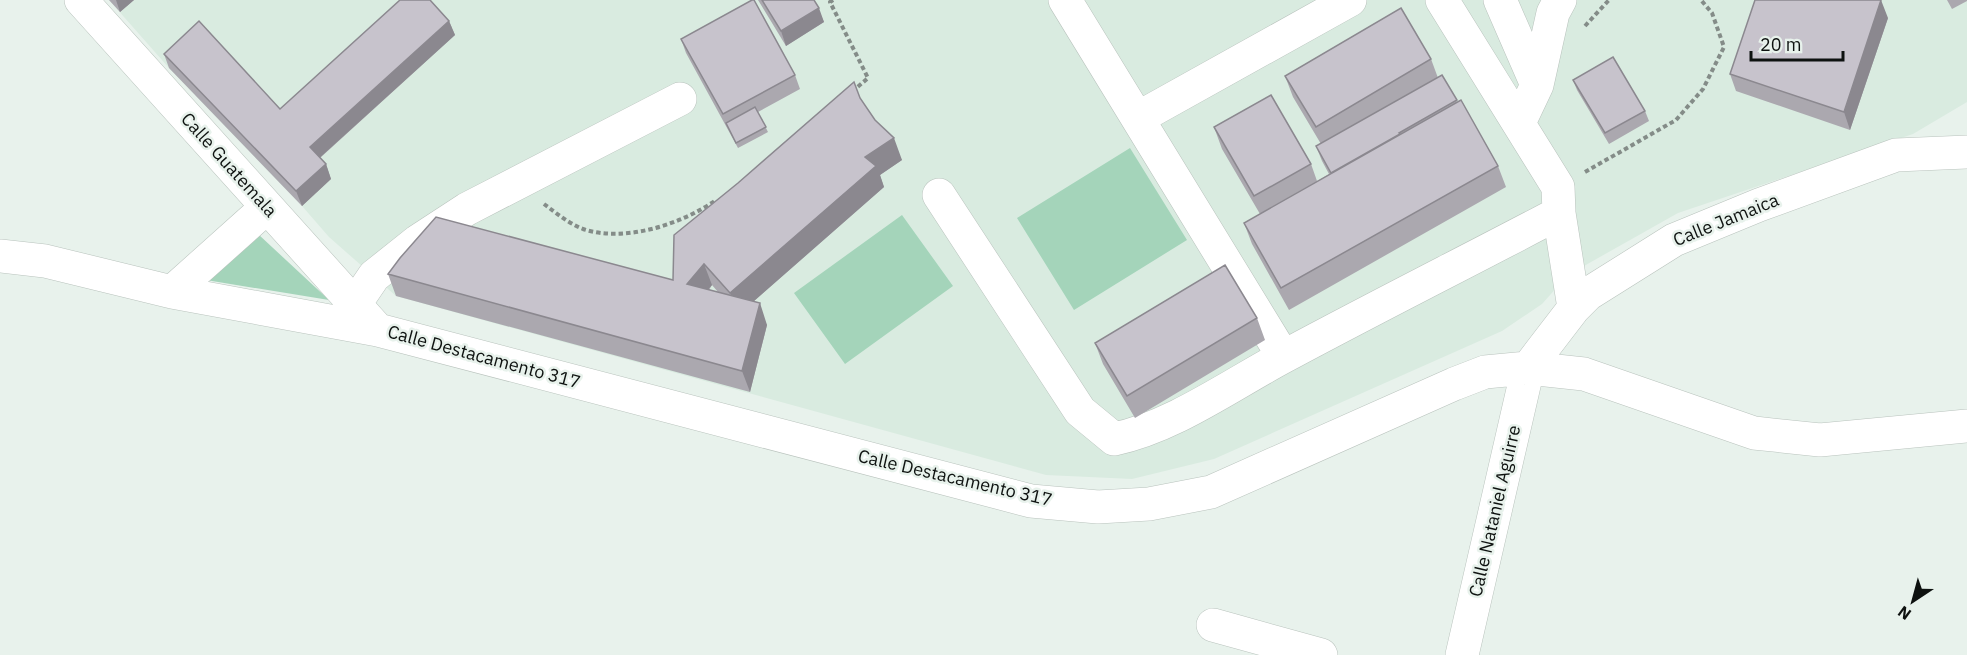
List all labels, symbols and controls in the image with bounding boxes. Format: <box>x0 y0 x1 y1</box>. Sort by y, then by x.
scale bar <box>1751 24 1842 62</box>
text: 20 m <box>1760 33 1802 56</box>
street label: Calle Guatemala <box>176 108 283 222</box>
street label: Calle Jamaica <box>1670 188 1782 251</box>
street label: Calle Destacamento 317 <box>385 320 583 393</box>
street label: Calle Nataniel Aguirre <box>1464 423 1525 599</box>
street label: Calle Destacamento 317 <box>856 444 1054 511</box>
north arrow <box>1883 571 1943 631</box>
text: N <box>1894 602 1915 625</box>

